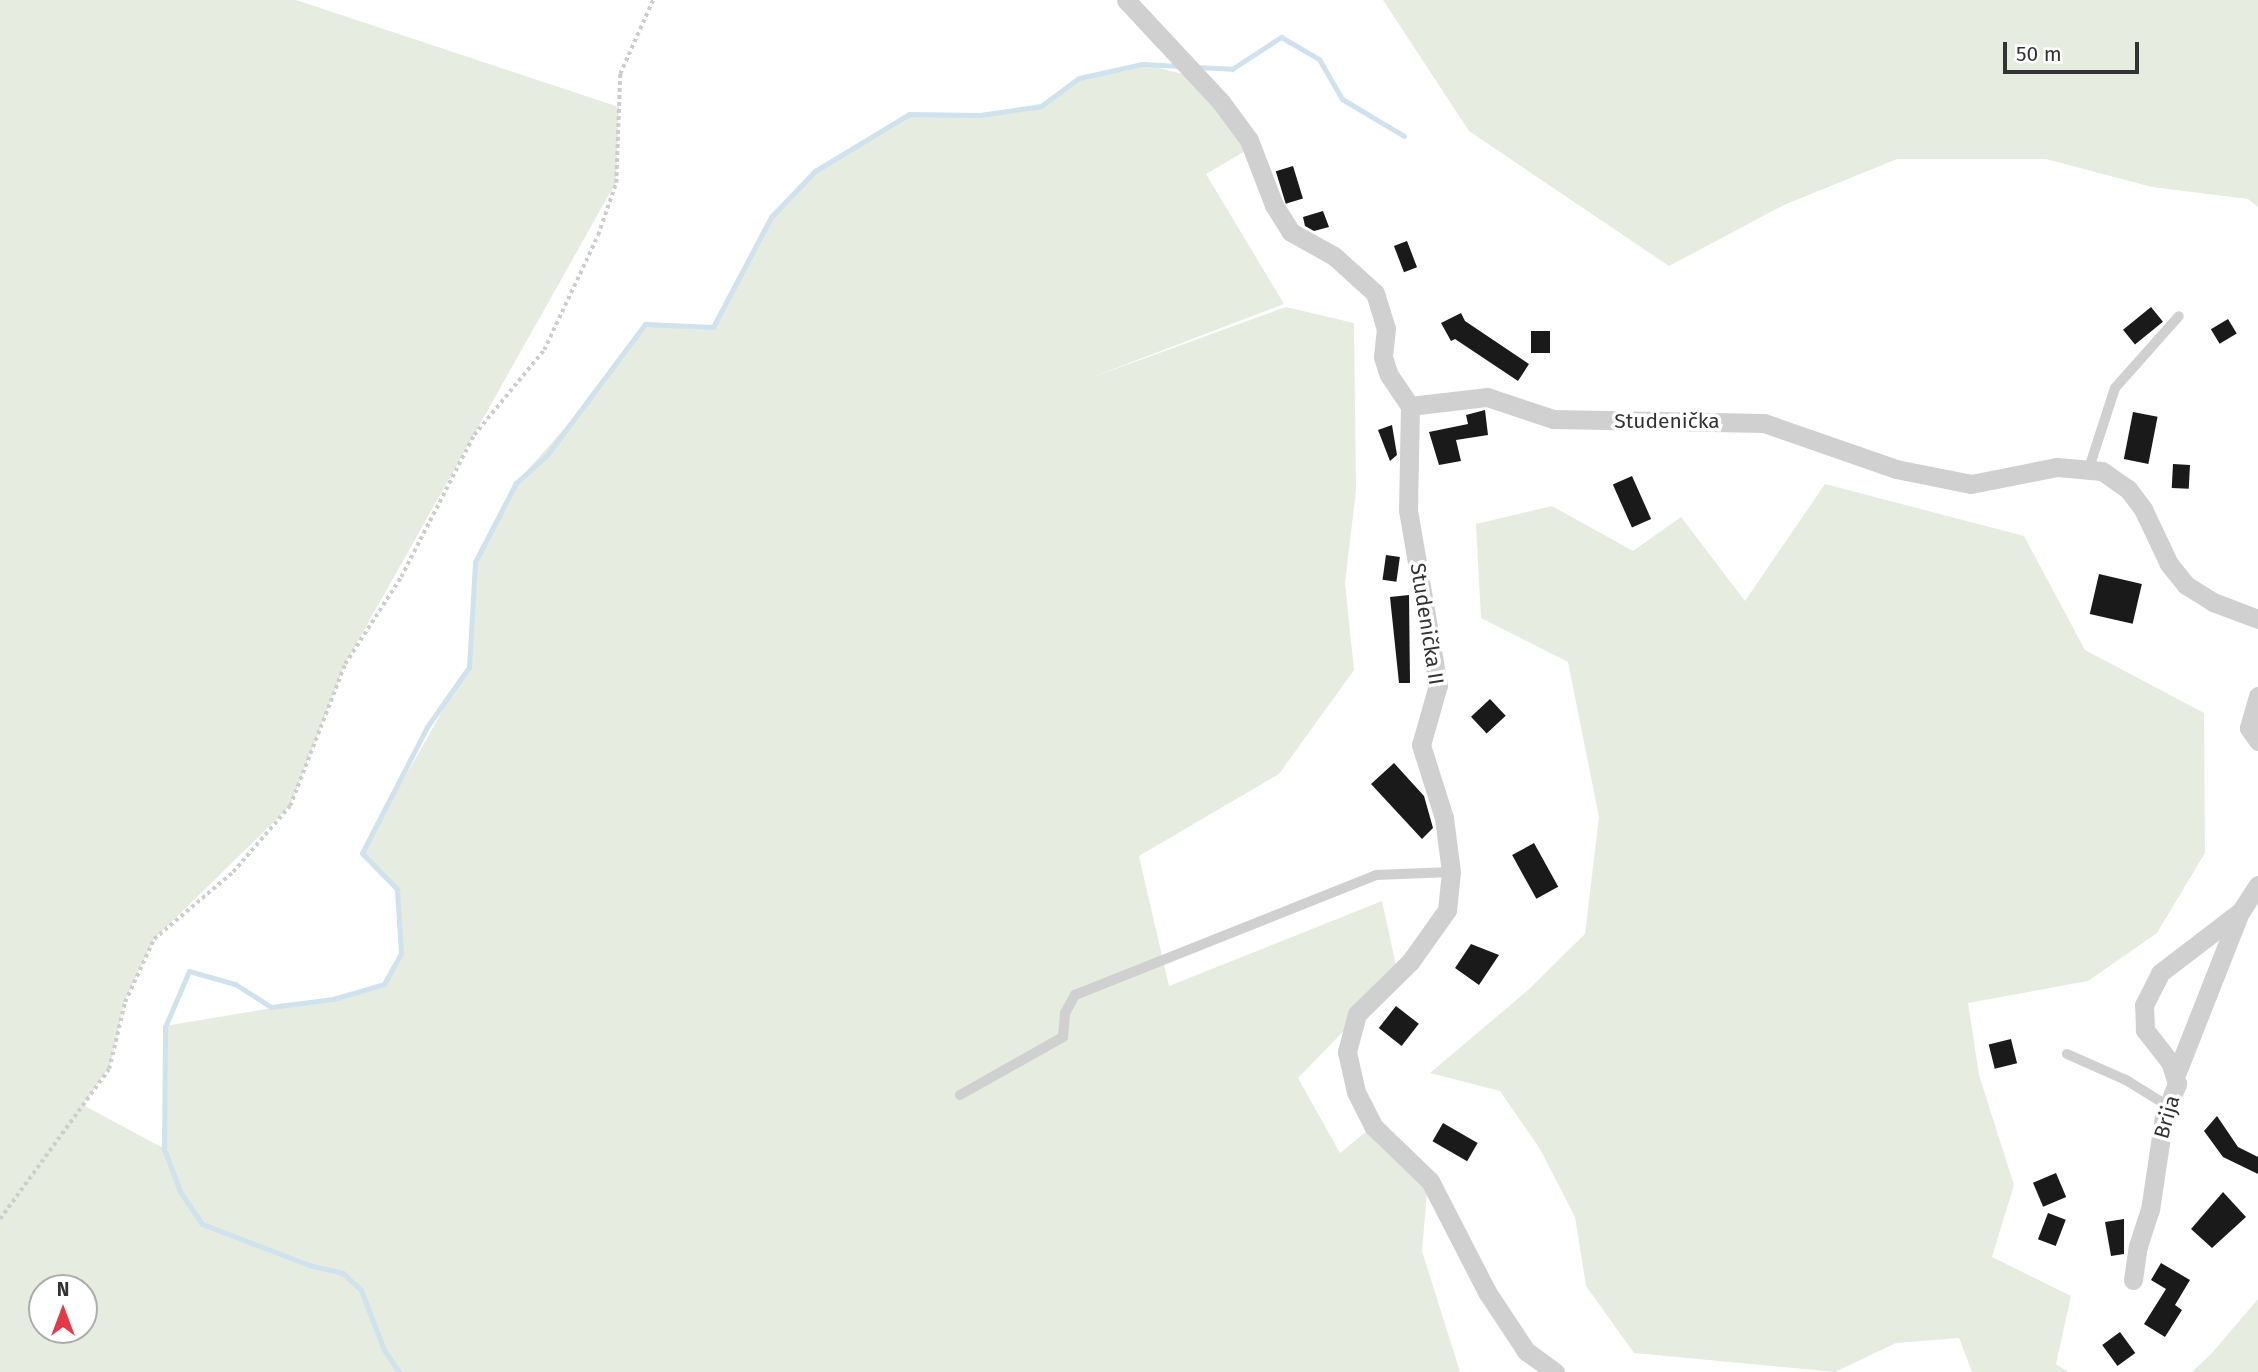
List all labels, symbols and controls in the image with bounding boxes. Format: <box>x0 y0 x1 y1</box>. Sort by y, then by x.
scale bar <box>2006 28 2142 72</box>
text: 50 m <box>2016 41 2062 67</box>
street label: Studenička <box>1614 408 1720 434</box>
street label: Studenička II <box>1405 561 1449 687</box>
street label: Brija <box>2149 1092 2185 1142</box>
north arrow <box>28 1274 98 1344</box>
text: N <box>57 1278 69 1301</box>

